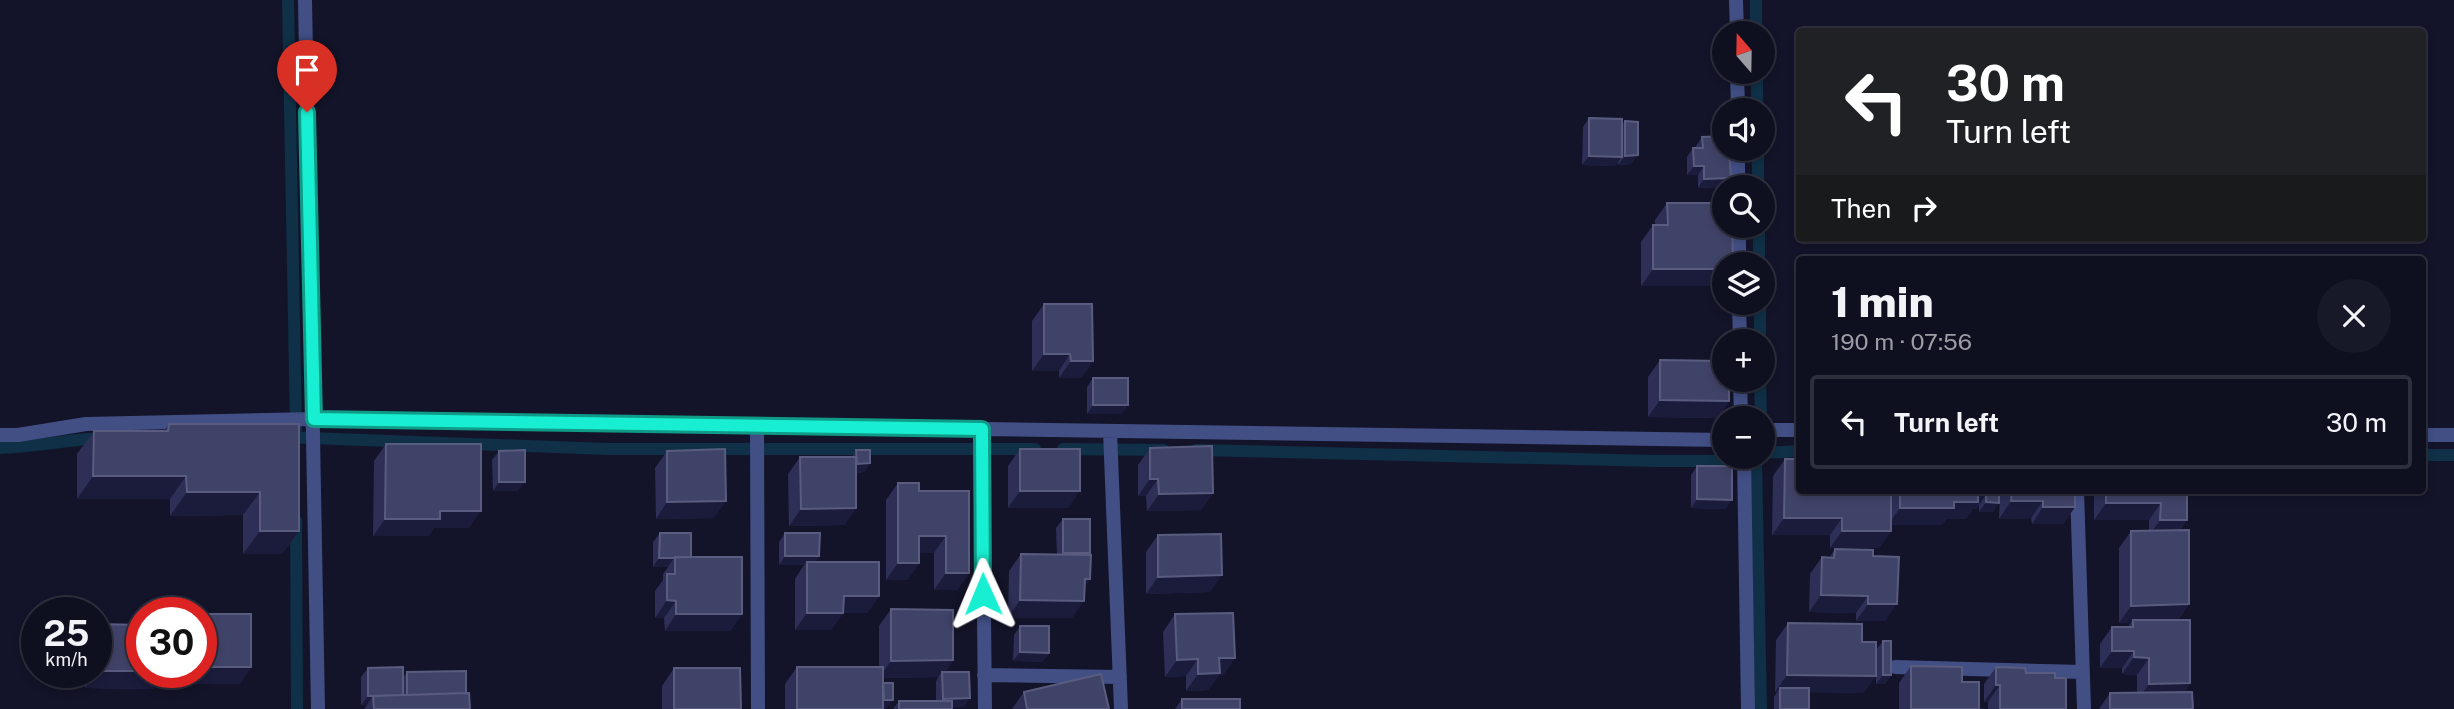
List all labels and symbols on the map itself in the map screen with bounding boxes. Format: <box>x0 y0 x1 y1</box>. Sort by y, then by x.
north arrow <box>1712 21 1774 84</box>
pin <box>277 40 337 112</box>
position arrow <box>946 557 1020 631</box>
speed limit sign: 30 <box>126 597 217 688</box>

